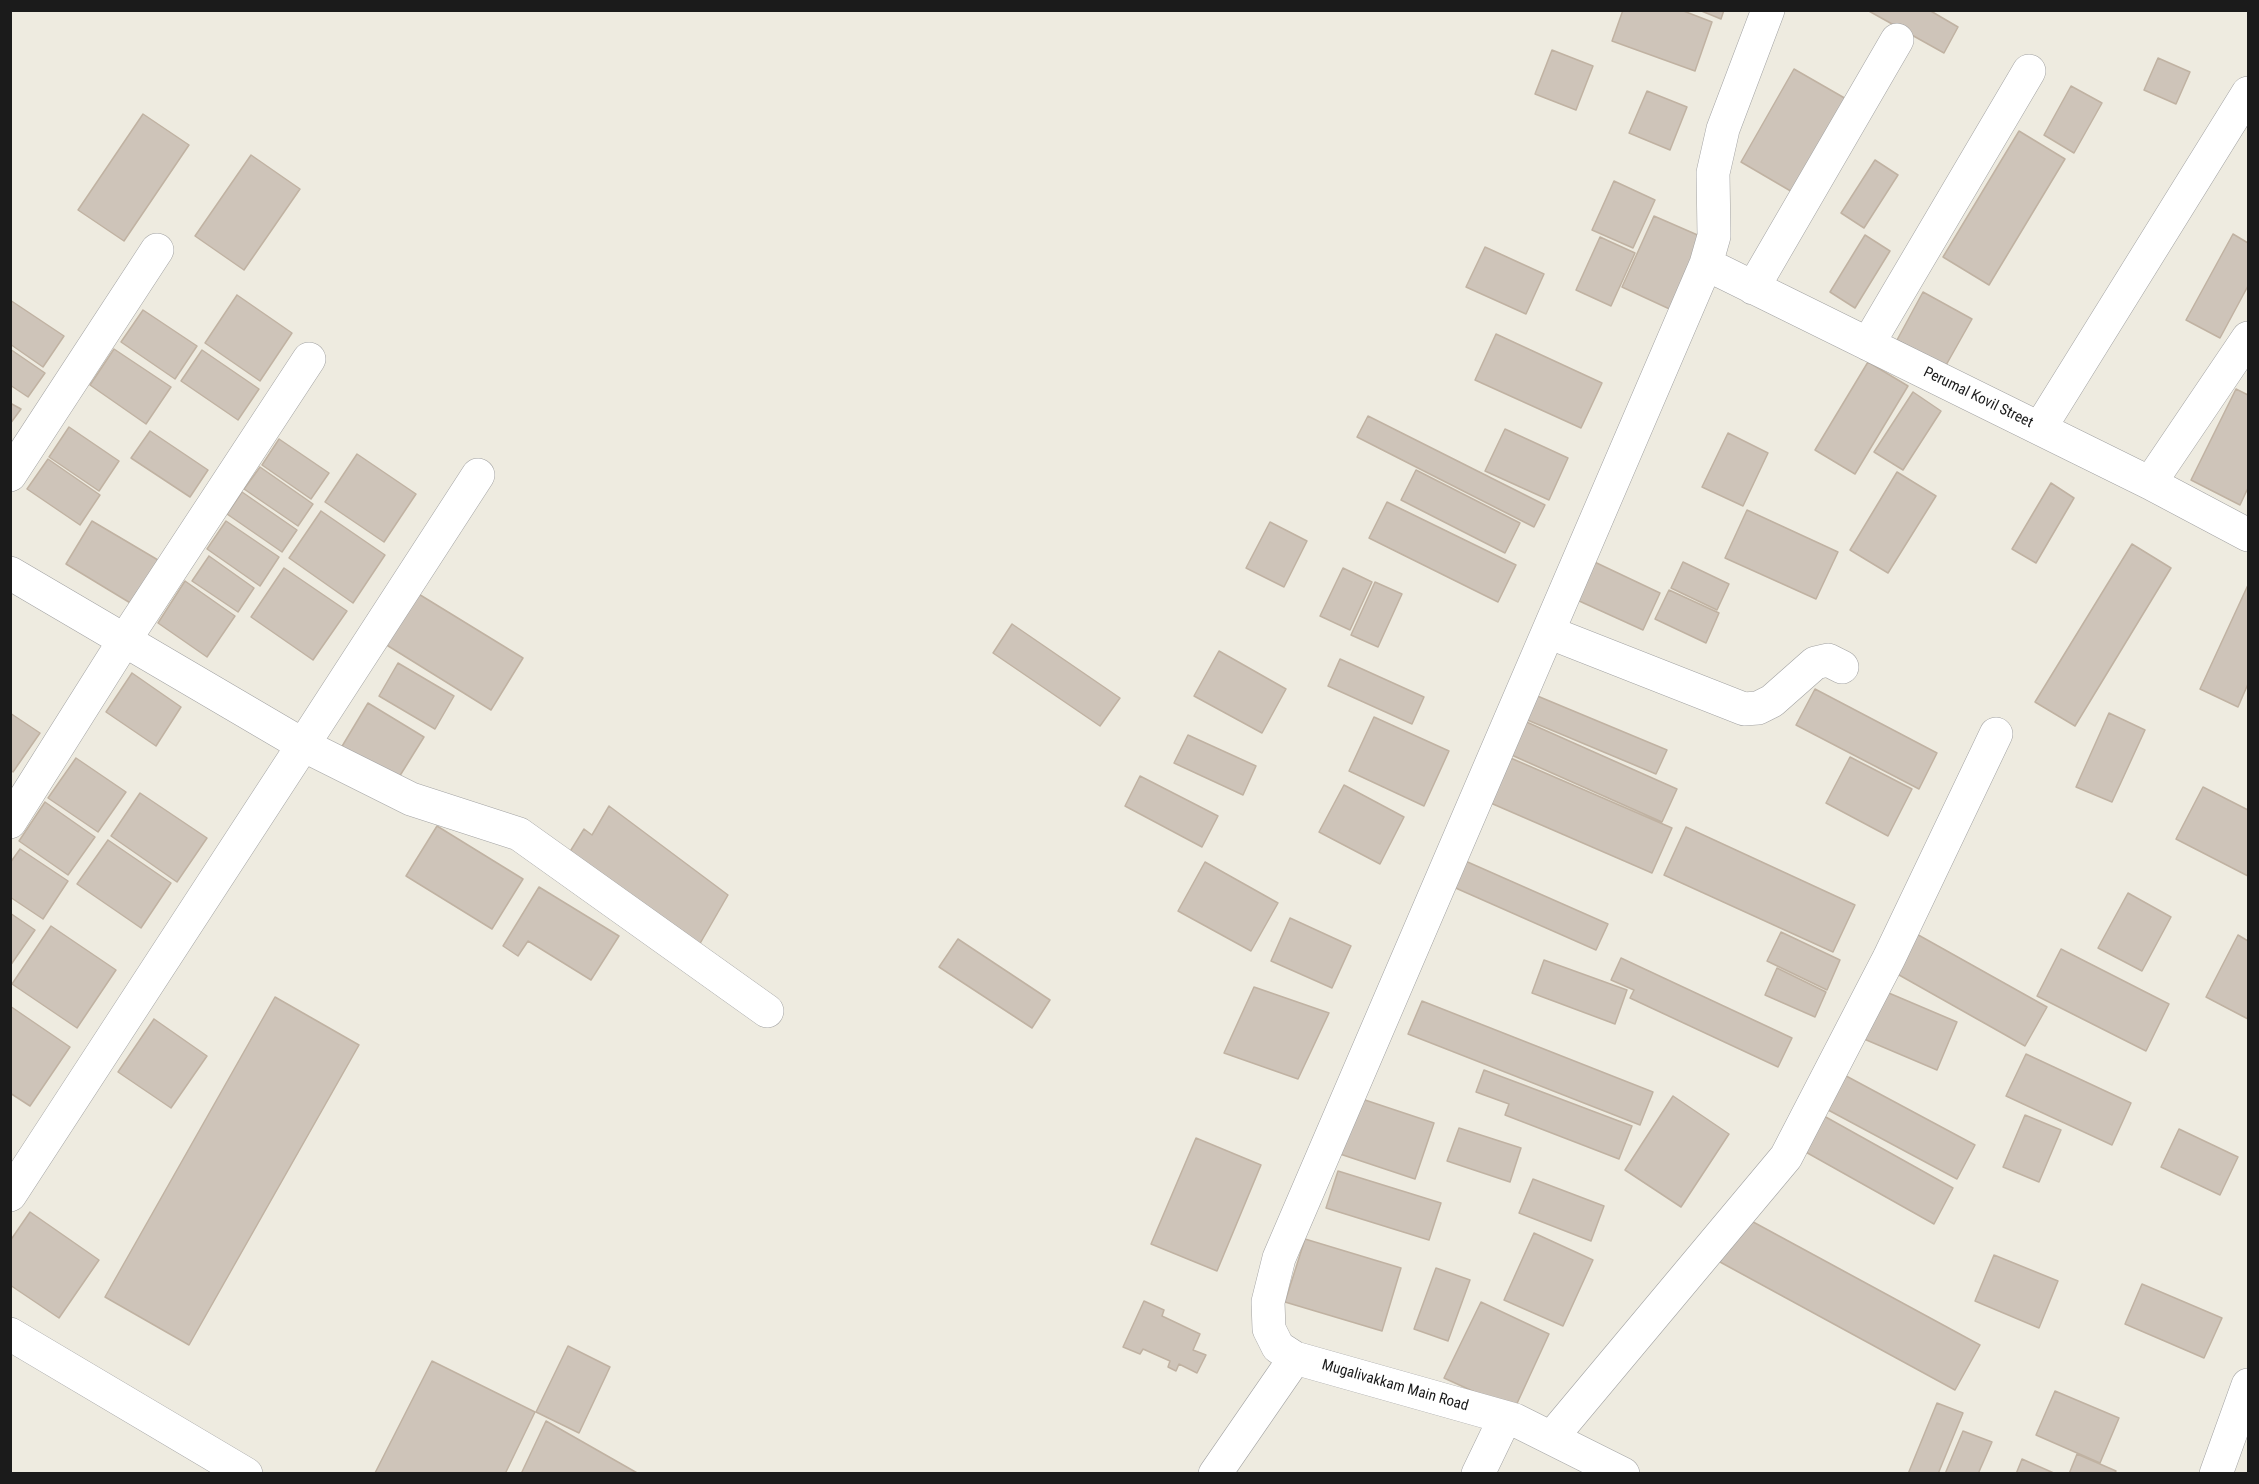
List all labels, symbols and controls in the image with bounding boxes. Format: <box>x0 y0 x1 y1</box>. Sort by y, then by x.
street label: Perumal Kovil Street <box>1920 364 2036 432</box>
street label: Mugalivakkam Main Road <box>1320 1356 1470 1416</box>

